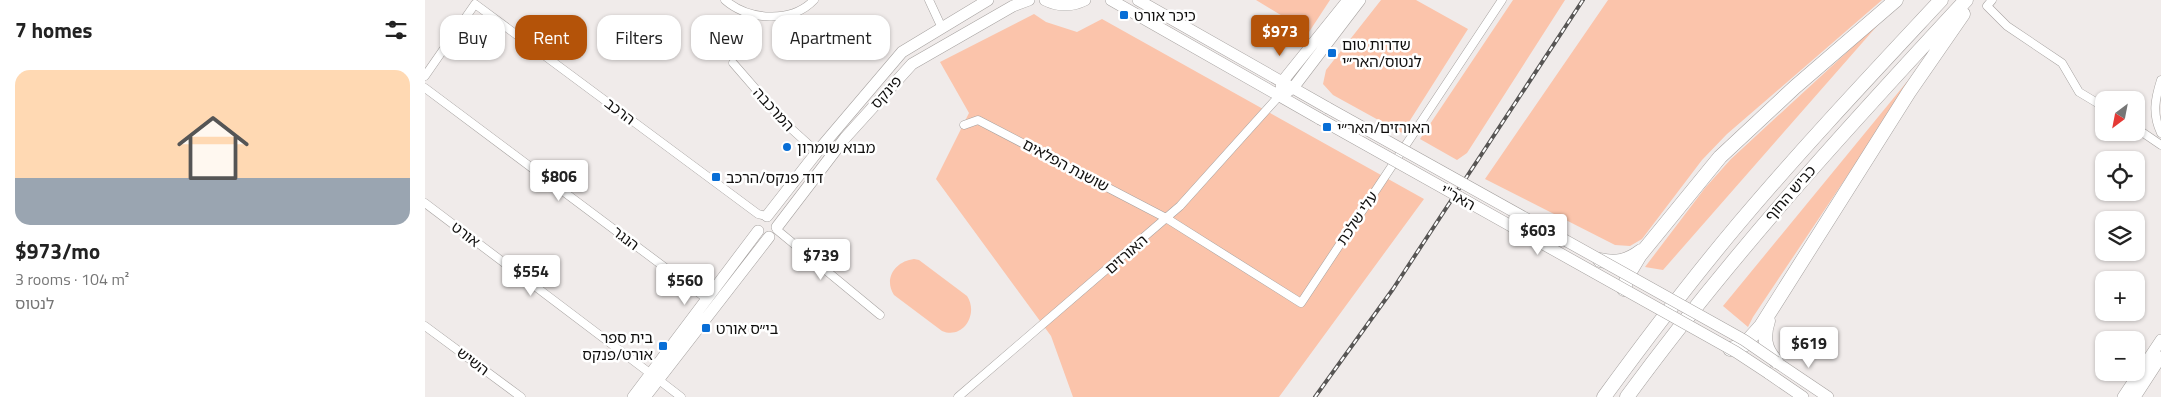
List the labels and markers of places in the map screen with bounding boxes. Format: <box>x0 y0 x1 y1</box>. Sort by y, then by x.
place label: כיכר אורט <box>1134 4 1196 27</box>
marker: כיכר אורט <box>1118 9 1130 21</box>
pin: $973 <box>1250 15 1310 57</box>
place label: שדרות טום לנטוס/האר״י <box>1342 33 1422 73</box>
marker: שדרות טום לנטוס/האר״י <box>1326 47 1338 59</box>
place label: האורזים/האר״י <box>1337 116 1430 139</box>
marker: האורזים/האר״י <box>1321 121 1333 133</box>
place label: מבוא שומרון <box>797 136 876 159</box>
marker: מבוא שומרון <box>781 141 793 153</box>
pin: $806 <box>529 160 589 202</box>
place label: דוד פנקס/הרכב <box>726 166 823 189</box>
marker: דוד פנקס/הרכב <box>710 171 722 183</box>
pin: $603 <box>1508 214 1568 256</box>
pin: $739 <box>791 238 851 281</box>
pin: $554 <box>501 254 561 297</box>
pin: $560 <box>655 264 715 306</box>
place label: בי״ס אורט <box>716 317 779 340</box>
marker: בי״ס אורט <box>700 322 712 334</box>
place label: בית ספר אורט/פנקס <box>582 326 653 366</box>
pin: $619 <box>1779 326 1839 369</box>
marker: בית ספר אורט/פנקס <box>657 340 669 352</box>

